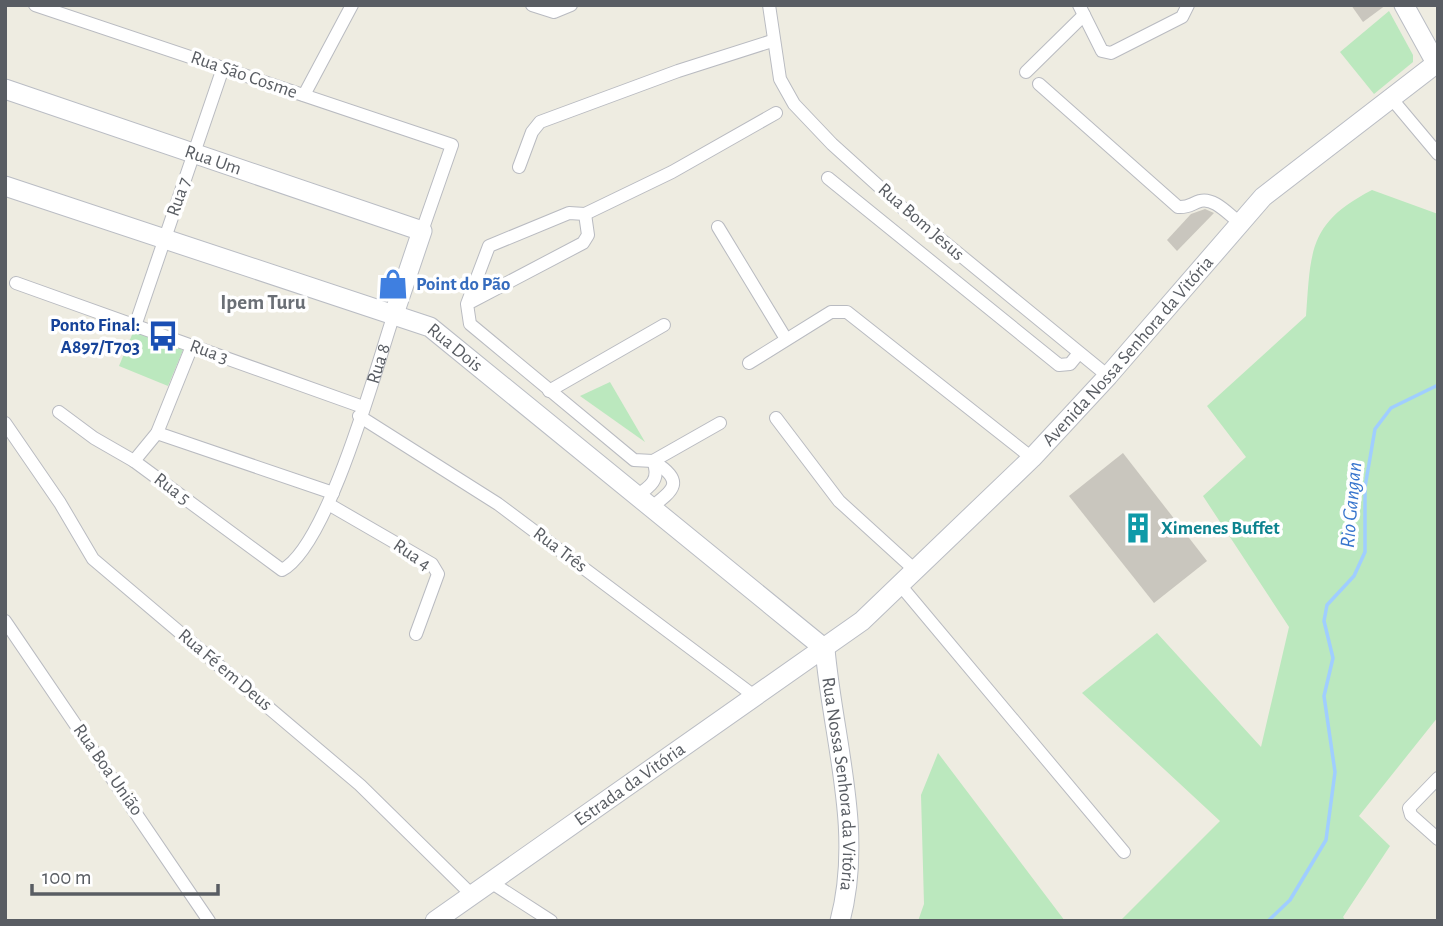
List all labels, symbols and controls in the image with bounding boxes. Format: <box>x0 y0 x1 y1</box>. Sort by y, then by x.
street label: Rua São Cosme <box>188 48 300 102</box>
street label: Rua Um <box>182 141 244 178</box>
street label: Rua 7 <box>164 175 194 219</box>
street label: Rua Bom Jesus <box>874 180 968 264</box>
street label: Avenida Nossa Senhora da Vitória <box>1039 252 1217 450</box>
shop icon: Point do Pão <box>376 267 410 301</box>
place label: Point do Pão <box>416 275 510 294</box>
district label: Ipem Turu <box>220 292 306 313</box>
place label: Ponto Final: A897/T703 <box>50 316 140 357</box>
bus stop icon: Ponto Final: A897/T703 <box>146 319 180 353</box>
street label: Rua Dois <box>424 319 486 375</box>
street label: Rua 3 <box>187 336 231 368</box>
street label: Rua 8 <box>363 341 394 386</box>
water label: Rio Gangan <box>1337 461 1365 549</box>
street label: Rua 5 <box>150 469 194 509</box>
building icon: Ximenes Buffet <box>1121 511 1155 545</box>
place label: Ximenes Buffet <box>1161 519 1280 538</box>
street label: Rua Três <box>530 524 590 576</box>
street label: Rua 4 <box>390 536 434 574</box>
street label: Rua Fé em Deus <box>174 625 276 715</box>
street label: Rua Nossa Senhora da Vitória <box>819 676 858 892</box>
street label: Rua Boa União <box>70 721 146 819</box>
street label: Estrada da Vitória <box>571 739 689 829</box>
scale bar <box>32 852 217 896</box>
text: 100 m <box>42 867 92 888</box>

